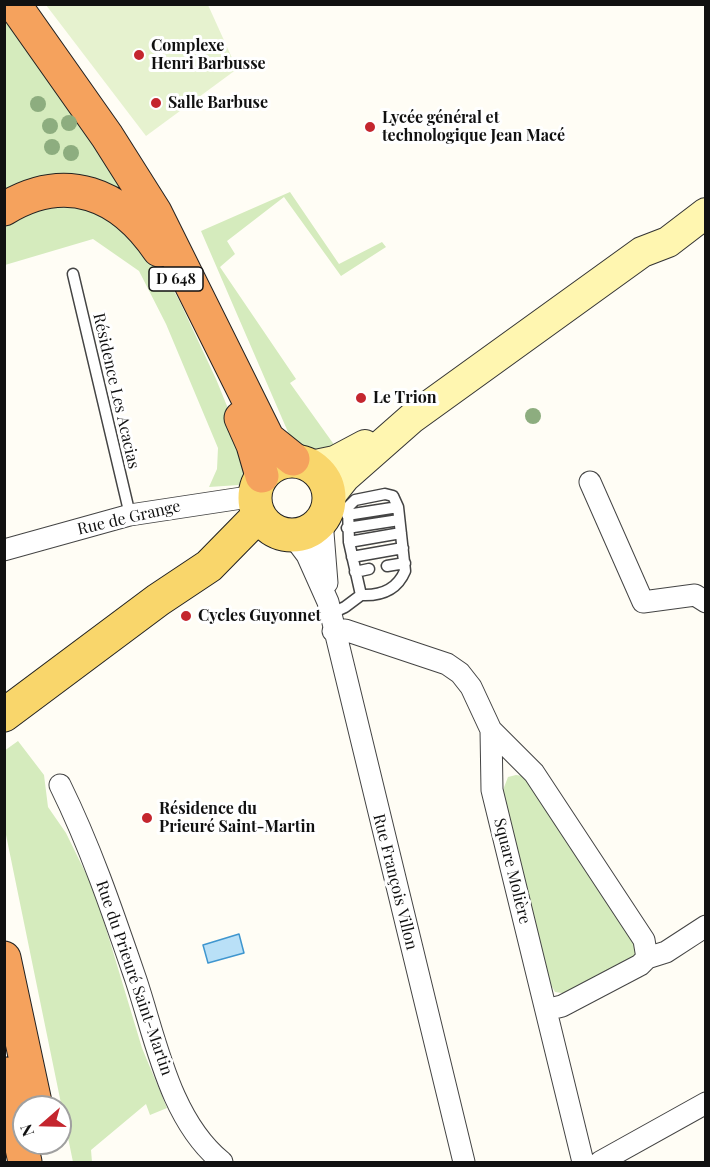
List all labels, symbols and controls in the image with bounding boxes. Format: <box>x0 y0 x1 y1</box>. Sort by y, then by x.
place label: Complexe Henri Barbusse <box>151 36 266 74</box>
marker: Complexe Henri Barbusse <box>132 48 146 62</box>
place label: Salle Barbuse <box>168 93 268 113</box>
marker: Salle Barbuse <box>149 96 163 110</box>
place label: Lycée général et technologique Jean Macé <box>382 108 565 146</box>
marker: Lycée général et technologique Jean Macé <box>363 120 377 134</box>
road number: D 648 <box>149 267 203 291</box>
street label: Résidence Les Acacias <box>89 311 143 471</box>
place label: Le Trion <box>373 388 437 408</box>
marker: Le Trion <box>354 391 368 405</box>
street label: Rue de Grange <box>76 497 182 539</box>
place label: Cycles Guyonnet <box>198 606 321 626</box>
marker: Cycles Guyonnet <box>179 609 193 623</box>
place label: Résidence du Prieuré Saint-Martin <box>159 799 315 837</box>
marker: Résidence du Prieuré Saint-Martin <box>140 811 154 825</box>
street label: Rue François Villon <box>369 812 421 952</box>
street label: Square Molière <box>490 816 534 926</box>
street label: Rue du Prieuré Saint-Martin <box>92 878 176 1078</box>
north arrow <box>12 1095 72 1155</box>
text: N <box>15 1122 38 1140</box>

